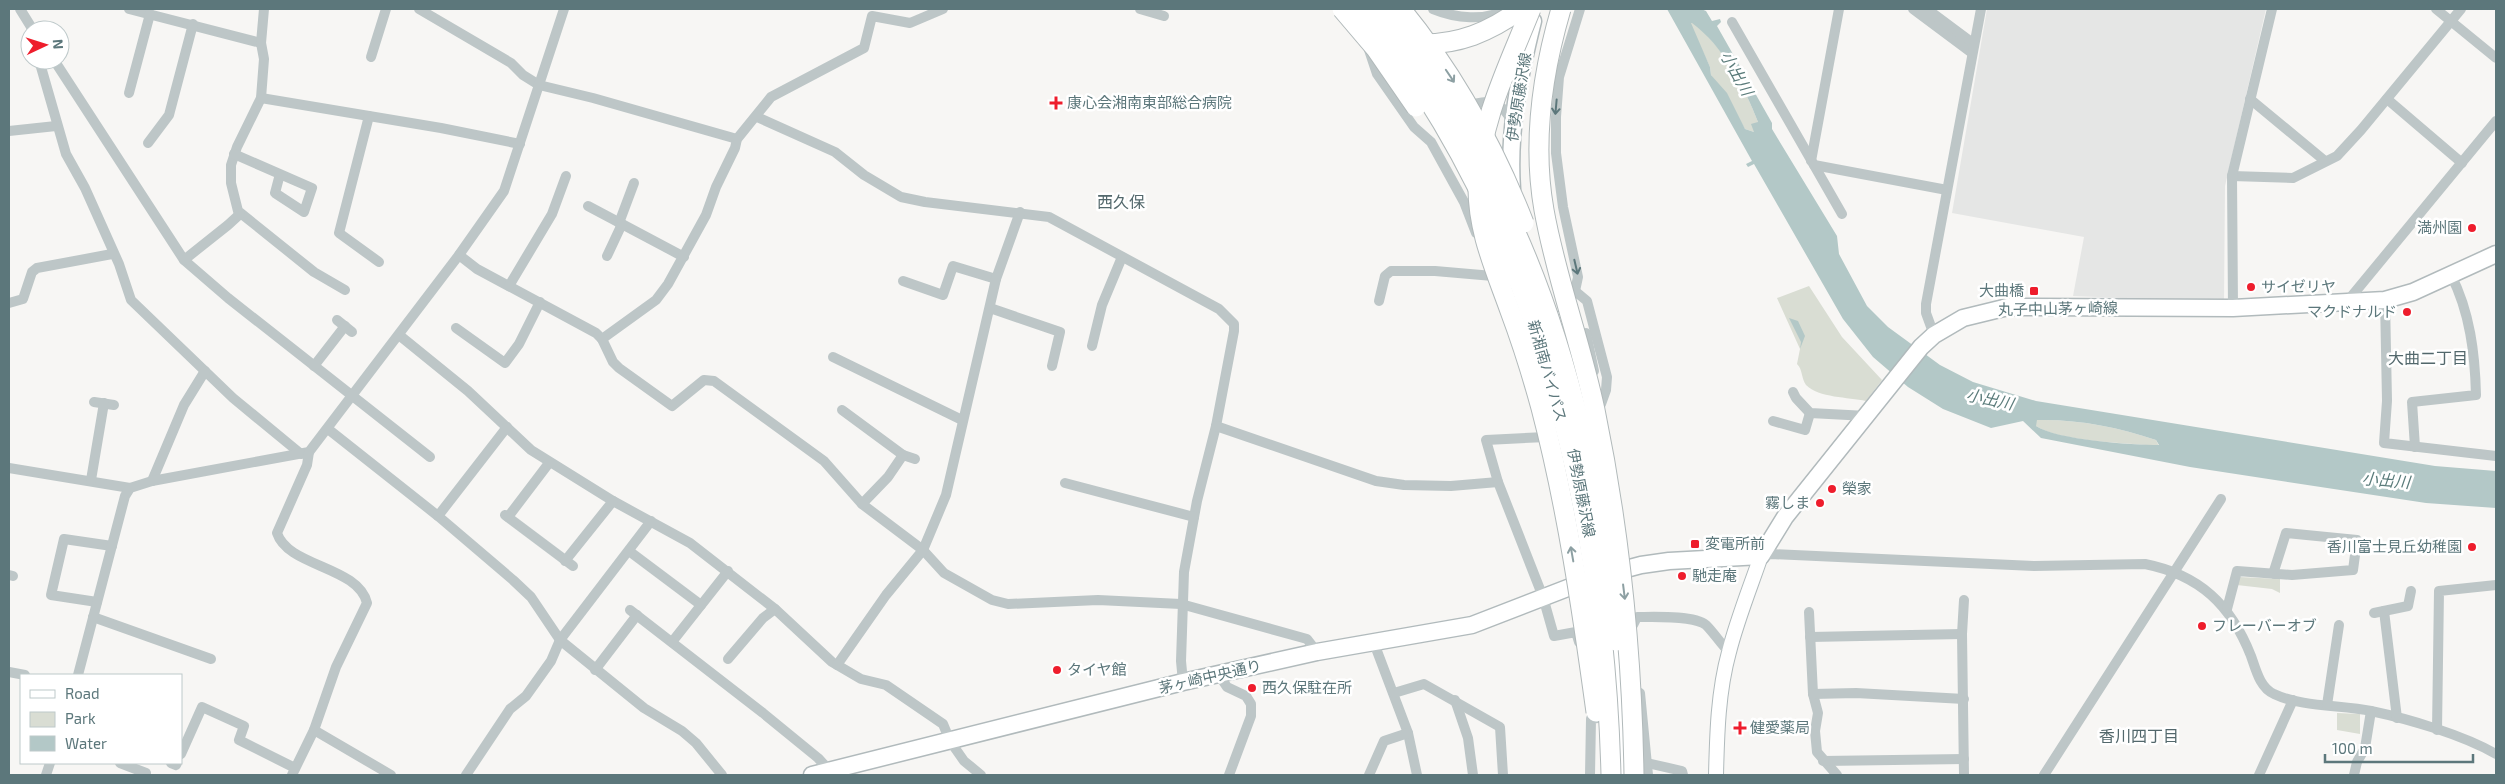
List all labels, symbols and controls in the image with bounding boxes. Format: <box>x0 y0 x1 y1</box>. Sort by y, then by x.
north arrow <box>20 20 70 70</box>
text: N <box>50 38 67 50</box>
water label: 小出川 <box>1717 47 1758 100</box>
street label: 伊勢原藤沢線 <box>1502 51 1534 143</box>
one-way arrow <box>1445 69 1455 83</box>
place label: 康心会湘南東部総合病院 <box>1067 93 1232 111</box>
marker: 康心会湘南東部総合病院 <box>1049 96 1063 110</box>
one-way arrow <box>1552 98 1561 114</box>
district label: 西久保 <box>1097 192 1145 211</box>
place label: 満州園 <box>2417 218 2462 236</box>
marker: 満州園 <box>2466 222 2478 234</box>
one-way arrow <box>1572 259 1581 275</box>
place label: サイゼリヤ <box>2261 277 2336 295</box>
place label: 大曲橋 <box>1979 281 2024 299</box>
marker: サイゼリヤ <box>2245 281 2257 293</box>
marker: 大曲橋 <box>2028 285 2040 297</box>
street label: 丸子中山茅ヶ崎線 <box>1998 298 2118 318</box>
place label: マクドナルド <box>2307 302 2397 320</box>
marker: マクドナルド <box>2401 306 2413 318</box>
street label: 新湘南バイパス <box>1525 318 1571 424</box>
district label: 大曲二丁目 <box>2388 348 2468 367</box>
water label: 小出川 <box>1965 384 2018 413</box>
street label: 伊勢原藤沢線 <box>1565 447 1599 539</box>
water label: 小出川 <box>2361 468 2413 491</box>
place label: 榮家 <box>1842 479 1872 497</box>
marker: 榮家 <box>1826 483 1838 495</box>
place label: 霧しま <box>1765 493 1810 511</box>
marker: 霧しま <box>1814 497 1826 509</box>
place label: 変電所前 <box>1705 534 1765 552</box>
place label: 香川富士見丘幼稚園 <box>2327 537 2462 555</box>
marker: 変電所前 <box>1689 538 1701 550</box>
marker: 香川富士見丘幼稚園 <box>2466 541 2478 553</box>
one-way arrow <box>1566 546 1576 562</box>
place label: 馳走庵 <box>1692 566 1737 584</box>
marker: 馳走庵 <box>1676 570 1688 582</box>
one-way arrow <box>1619 584 1629 600</box>
place label: フレーバーオブ <box>2212 616 2317 634</box>
marker: フレーバーオブ <box>2196 620 2208 632</box>
street label: 茅ヶ崎中央通り <box>1157 655 1263 697</box>
place label: タイヤ館 <box>1067 660 1127 678</box>
marker: タイヤ館 <box>1051 664 1063 676</box>
legend <box>20 674 182 764</box>
place label: 西久保駐在所 <box>1262 678 1352 696</box>
marker: 西久保駐在所 <box>1246 682 1258 694</box>
text: Road <box>65 684 100 702</box>
text: Park <box>65 709 96 727</box>
place label: 健愛薬局 <box>1750 718 1810 736</box>
marker: 健愛薬局 <box>1734 722 1746 734</box>
district label: 香川四丁目 <box>2099 726 2179 745</box>
scale bar <box>2325 732 2472 764</box>
text: Water <box>65 734 107 752</box>
text: 100 m <box>2332 739 2373 757</box>

